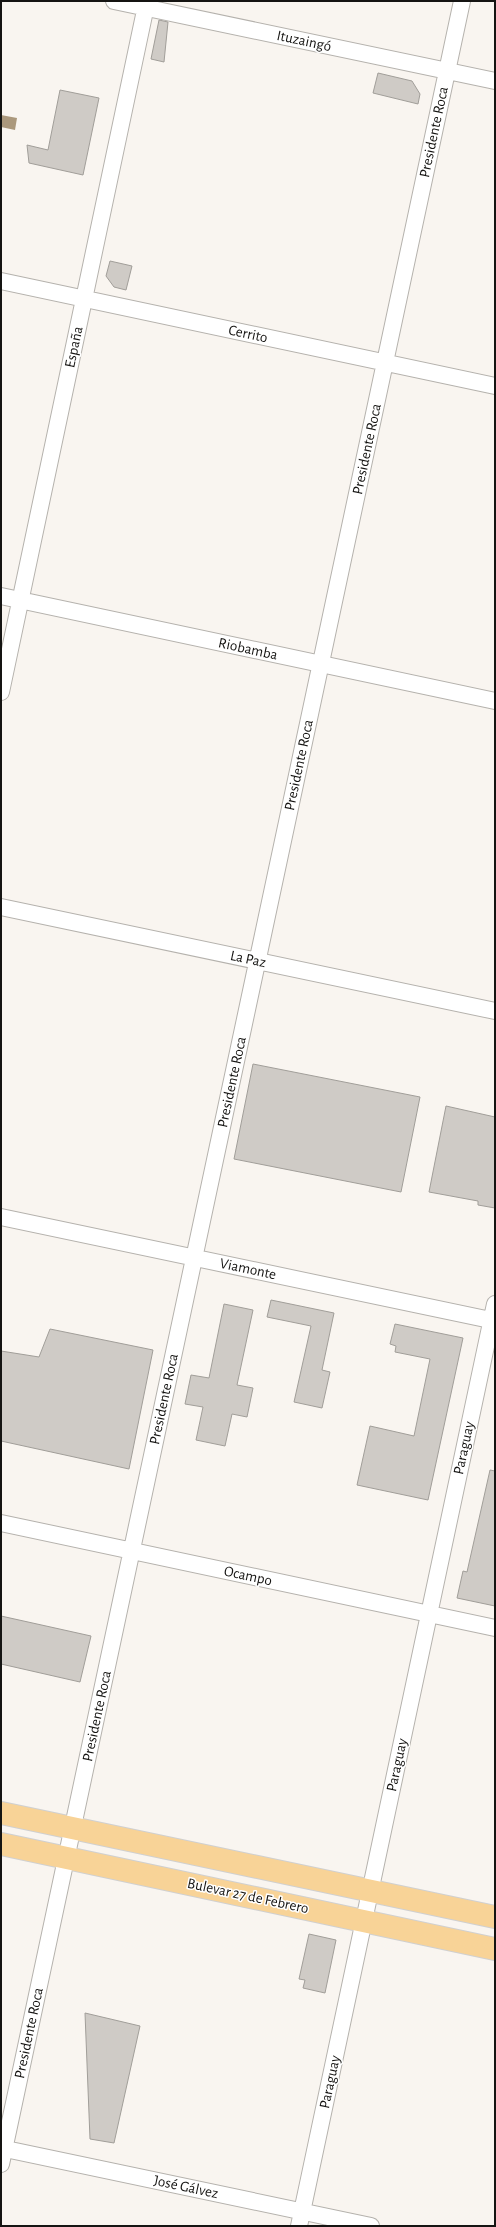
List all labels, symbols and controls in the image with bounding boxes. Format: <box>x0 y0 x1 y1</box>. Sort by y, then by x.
street label: Ituzaingó <box>275 28 333 54</box>
street label: Presidente Roca <box>417 85 451 179</box>
street label: Cerrito <box>227 323 269 345</box>
street label: España <box>62 325 86 369</box>
street label: Presidente Roca <box>350 402 384 496</box>
street label: Riobamba <box>217 635 279 663</box>
street label: Presidente Roca <box>282 718 316 812</box>
street label: La Paz <box>229 948 267 970</box>
street label: Presidente Roca <box>215 1035 249 1129</box>
street label: Viamonte <box>218 1256 278 1282</box>
street label: Presidente Roca <box>147 1352 181 1446</box>
street label: Paraguay <box>451 1419 477 1476</box>
street label: Ocampo <box>223 1564 273 1588</box>
street label: Presidente Roca <box>80 1669 114 1763</box>
street label: Paraguay <box>384 1736 410 1793</box>
street label: Bulevar 27 de Febrero <box>186 1876 310 1916</box>
street label: Presidente Roca <box>12 1986 46 2080</box>
street label: Paraguay <box>317 2053 343 2110</box>
street label: José Gálvez <box>152 2173 220 2201</box>

